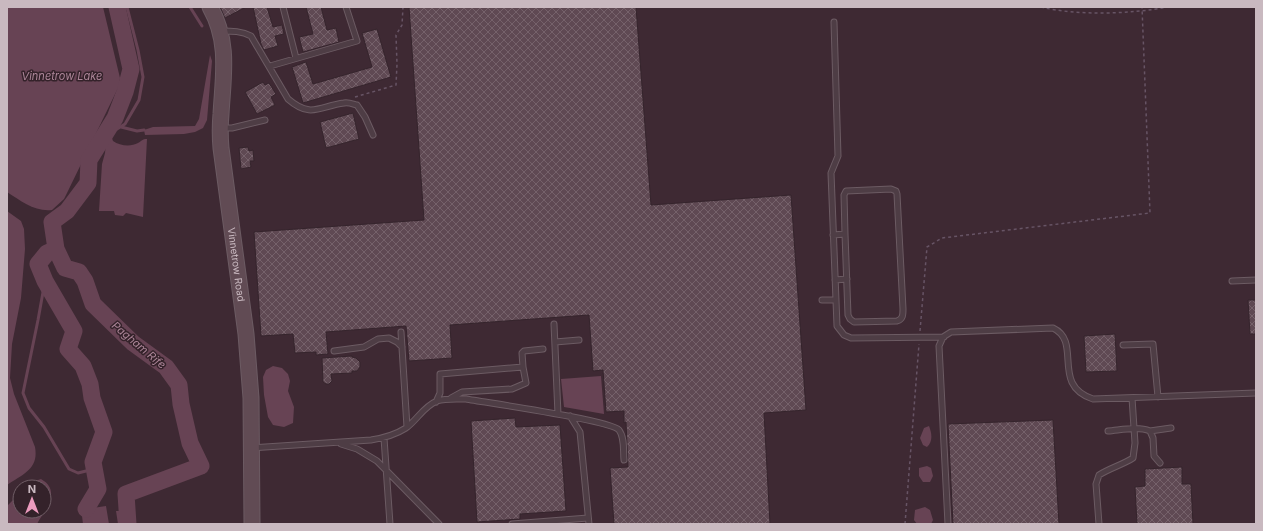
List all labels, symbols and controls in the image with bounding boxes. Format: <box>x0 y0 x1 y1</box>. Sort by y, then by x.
water label: Vinnetrow Lake <box>22 69 102 83</box>
street label: Vinnetrow Road <box>226 227 248 302</box>
water label: Pagham Rife <box>109 318 169 372</box>
north arrow <box>12 479 52 519</box>
text: N <box>28 482 36 496</box>

